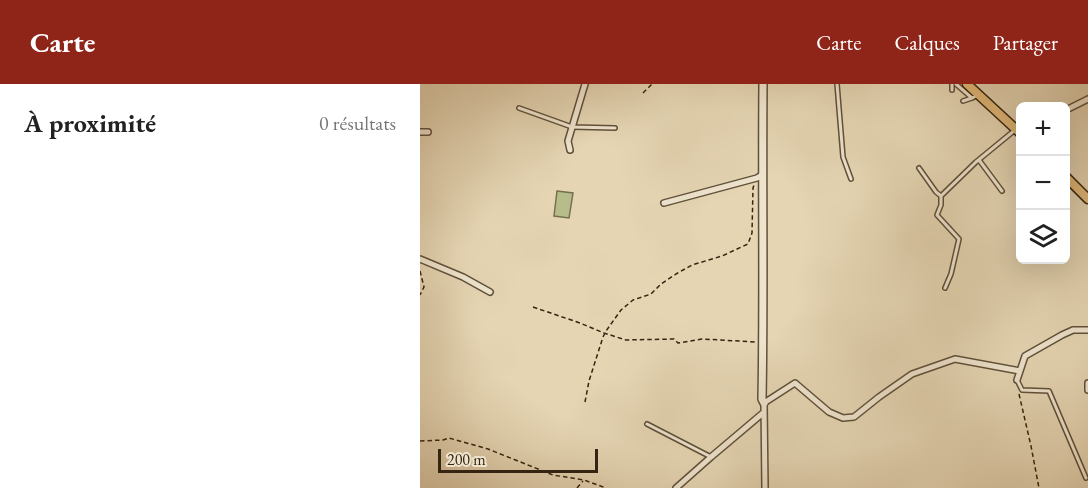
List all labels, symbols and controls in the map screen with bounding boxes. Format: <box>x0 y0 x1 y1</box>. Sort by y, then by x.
text: Carte <box>30 24 96 60</box>
text: Carte <box>816 29 861 56</box>
text: Calques <box>894 29 960 56</box>
text: Partager <box>993 29 1058 56</box>
map controls <box>1016 102 1070 264</box>
button: + <box>1016 102 1070 156</box>
text: À proximité <box>24 106 156 140</box>
text: 0 résultats <box>319 110 396 136</box>
button: − <box>1016 156 1070 210</box>
button: layers <box>1016 210 1070 264</box>
scale bar <box>438 446 598 474</box>
text: 200 m <box>447 449 486 470</box>

